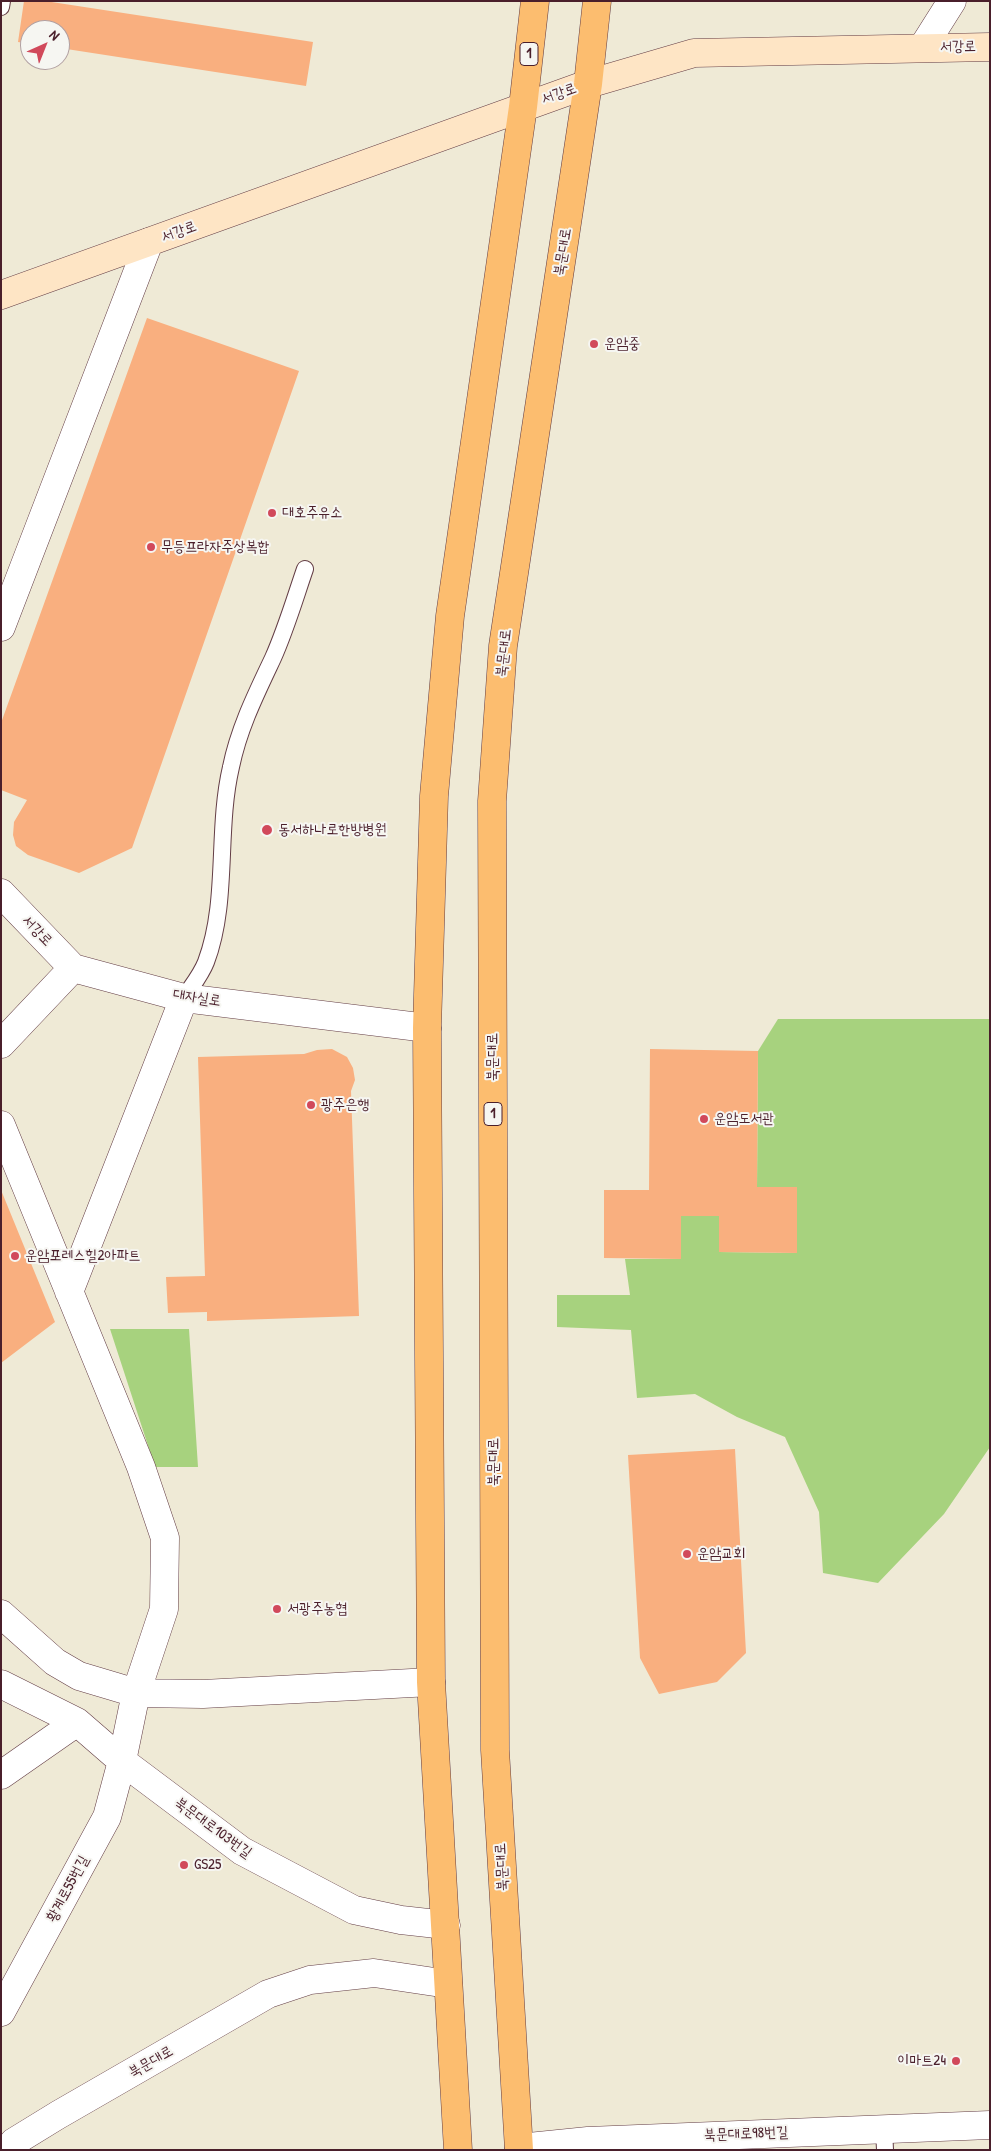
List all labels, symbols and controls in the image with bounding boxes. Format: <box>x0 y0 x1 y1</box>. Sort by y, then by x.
north arrow <box>20 20 70 70</box>
text: N <box>46 25 64 44</box>
street label: 서강로 <box>940 38 976 56</box>
road number: 1 <box>520 42 538 66</box>
street label: 서강로 <box>539 79 579 109</box>
street label: 서강로 <box>159 217 199 247</box>
street label: 북문대로 <box>550 227 576 277</box>
place label: 운암중 <box>604 335 640 353</box>
marker: 운암중 <box>588 338 600 350</box>
place label: 대호주유소 <box>282 504 342 522</box>
marker: 대호주유소 <box>266 507 278 519</box>
place label: 무등프라자주상복합 <box>161 538 270 556</box>
marker: 무등프라자주상복합 <box>145 541 157 553</box>
street label: 북문대로 <box>493 628 515 678</box>
place label: 동서하나로한방병원 <box>278 821 387 839</box>
marker: 동서하나로한방병원 <box>260 823 274 837</box>
street label: 서강로 <box>18 912 56 950</box>
street label: 대자실로 <box>172 985 222 1011</box>
street label: 북문대로 <box>484 1033 502 1081</box>
place label: 광주은행 <box>321 1096 369 1114</box>
marker: 광주은행 <box>305 1099 317 1111</box>
road number: 1 <box>484 1102 502 1126</box>
place label: 운암도서관 <box>714 1110 774 1128</box>
marker: 운암도서관 <box>698 1113 710 1125</box>
place label: 운암포레스힐2아파트 <box>25 1247 141 1265</box>
marker: 운암포레스힐2아파트 <box>9 1250 21 1262</box>
street label: 북문대로 <box>485 1438 503 1486</box>
place label: 운암교회 <box>697 1545 745 1563</box>
marker: 운암교회 <box>681 1548 693 1560</box>
place label: 서광주농협 <box>287 1600 347 1618</box>
marker: 서광주농협 <box>271 1603 283 1615</box>
street label: 북문대로103번길 <box>171 1794 255 1862</box>
street label: 북문대로 <box>492 1842 512 1892</box>
street label: 황계로55번길 <box>43 1853 93 1925</box>
place label: GS25 <box>194 1856 221 1874</box>
marker: GS25 <box>178 1859 190 1871</box>
street label: 북문대로 <box>126 2042 176 2082</box>
place label: 이마트24 <box>897 2052 946 2070</box>
marker: 이마트24 <box>950 2055 962 2067</box>
street label: 북문대로98번길 <box>704 2124 788 2144</box>

